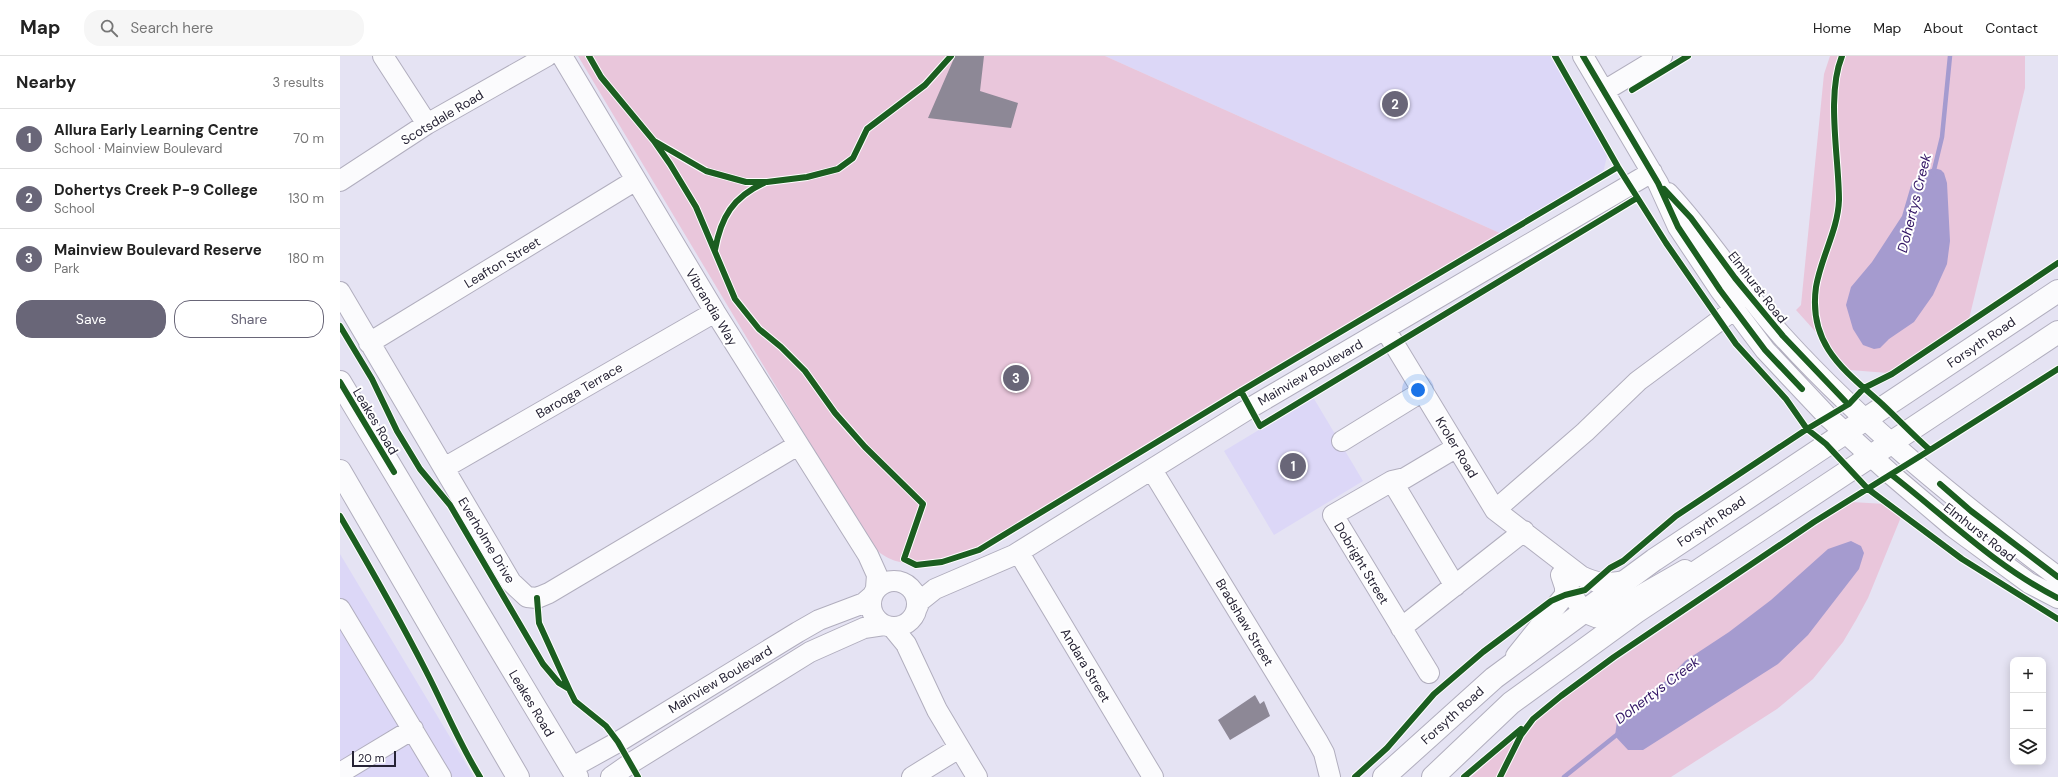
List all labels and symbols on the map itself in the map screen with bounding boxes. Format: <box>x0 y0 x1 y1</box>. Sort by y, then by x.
street label: Scotsdale Road <box>398 86 487 149</box>
pin: 2 <box>1382 89 1408 119</box>
water label: Dohertys Creek <box>1893 151 1935 254</box>
street label: Leafton Street <box>461 233 543 292</box>
street label: Elmhurst Road <box>1724 248 1791 327</box>
street label: Vibrandia Way <box>682 266 741 349</box>
street label: Forsyth Road <box>1944 313 2019 372</box>
street label: Mainview Boulevard <box>1255 336 1366 409</box>
street label: Barooga Terrace <box>533 359 626 422</box>
pin: 3 <box>1003 363 1029 393</box>
your location <box>1408 380 1428 400</box>
street label: Leakes Road <box>349 385 402 458</box>
street label: Kroler Road <box>1432 413 1482 481</box>
pin: 1 <box>1280 451 1306 481</box>
street label: Forsyth Road <box>1674 492 1749 551</box>
street label: Everholme Drive <box>454 494 519 586</box>
street label: Elmhurst Road <box>1940 499 2019 566</box>
street label: Dobright Street <box>1330 519 1393 607</box>
street label: Bradshaw Street <box>1212 575 1277 669</box>
street label: Andara Street <box>1057 625 1114 705</box>
street label: Mainview Boulevard <box>665 642 775 717</box>
water label: Dohertys Creek <box>1611 652 1704 728</box>
street label: Leakes Road <box>505 667 558 740</box>
street label: Forsyth Road <box>1417 683 1487 748</box>
scale bar <box>352 749 396 768</box>

